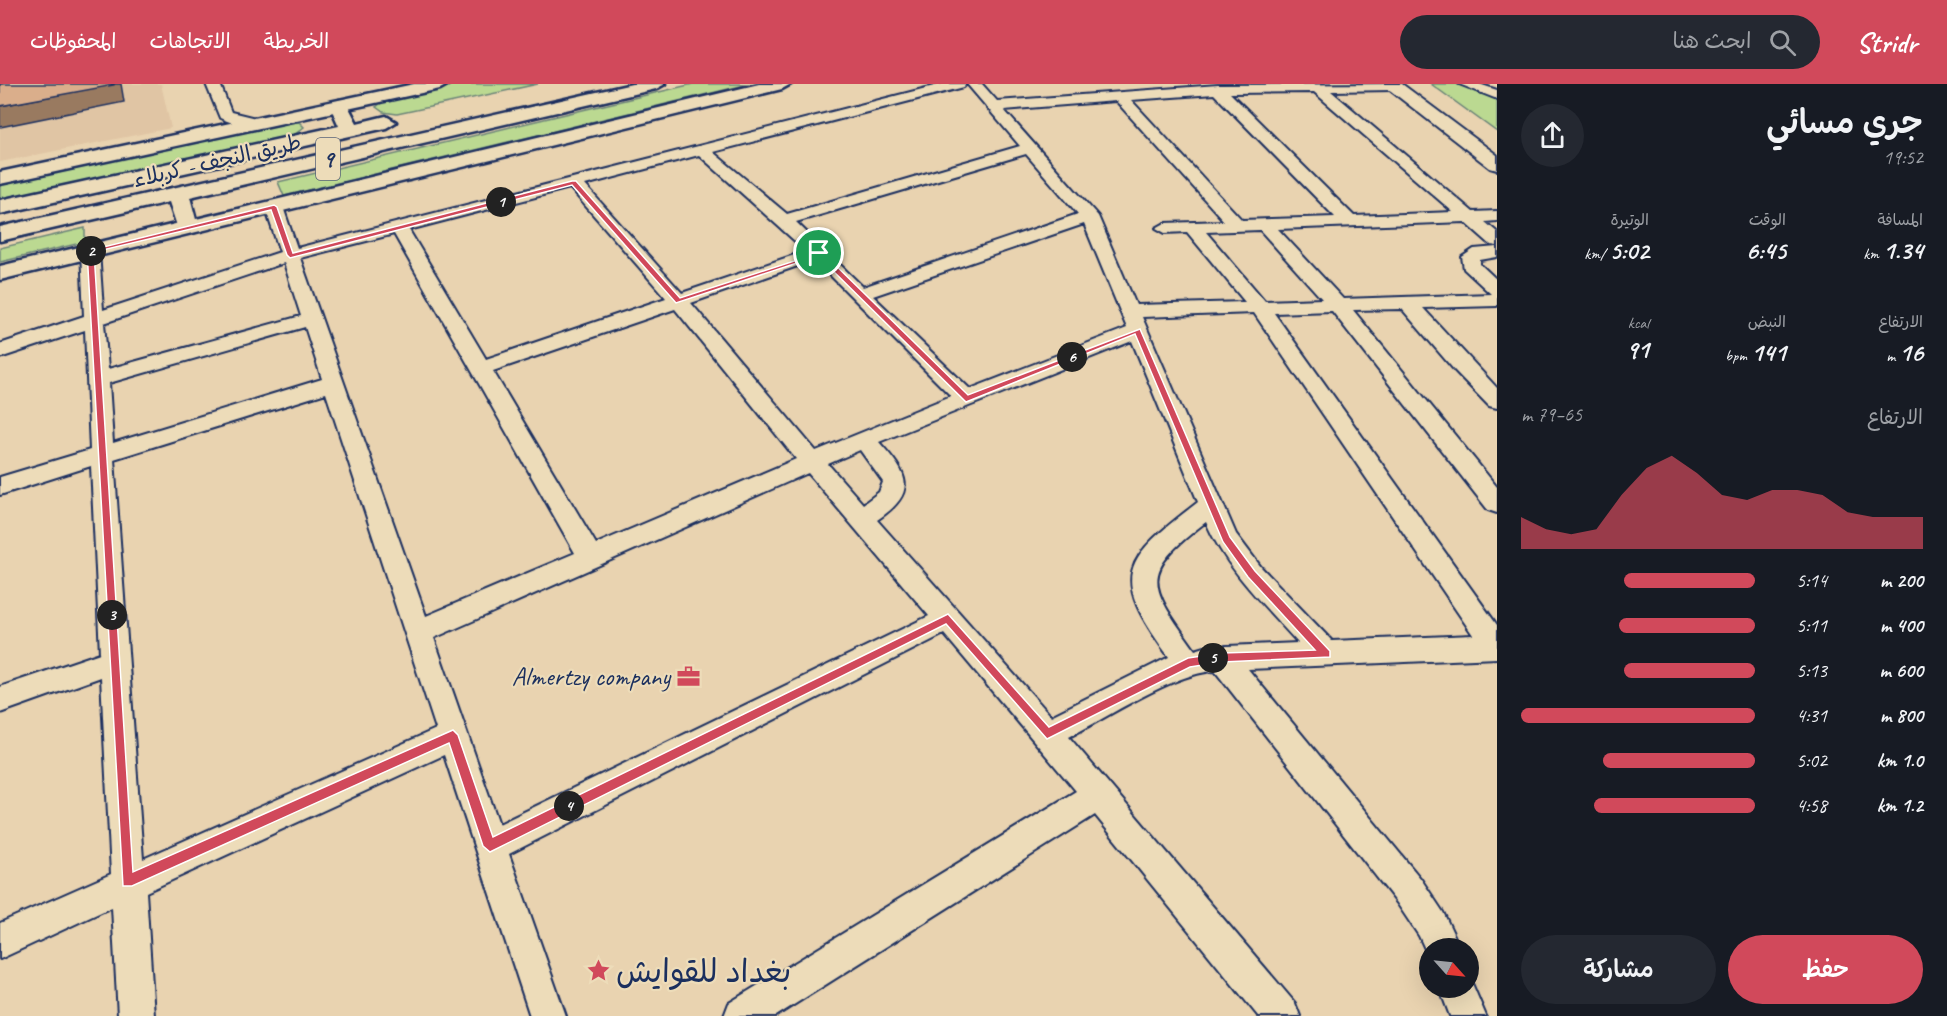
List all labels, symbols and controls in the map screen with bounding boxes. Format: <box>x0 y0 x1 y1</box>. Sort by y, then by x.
search box <box>1400 15 1820 69</box>
text: Stridr <box>1856 25 1917 60</box>
icon: search <box>1766 26 1799 59</box>
text: ابحث هنا <box>1673 27 1751 55</box>
text: المحفوظات <box>30 28 116 54</box>
text: الاتجاهات <box>149 28 231 54</box>
text: الخريطة <box>264 28 329 54</box>
text: جري مسائي <box>1766 101 1923 143</box>
button: share <box>1521 104 1584 167</box>
street label: طريق النجف - كربلاء <box>130 128 304 194</box>
road number: 9 <box>316 138 340 180</box>
text: 19:52 <box>1883 145 1923 170</box>
pin: 1 <box>486 187 516 217</box>
text: 1 <box>497 192 505 212</box>
text: الوتيرة <box>1610 210 1649 230</box>
text: الوقت <box>1749 210 1786 230</box>
text: المسافة <box>1877 210 1923 230</box>
pin <box>793 227 844 278</box>
text: 5:02 <box>1609 234 1649 267</box>
text: 6:45 <box>1746 234 1786 267</box>
text: 1.34 <box>1883 234 1923 267</box>
pin: 2 <box>76 236 106 266</box>
icon: arrive <box>802 236 835 269</box>
text: 2 <box>87 241 95 261</box>
text: /km <box>1584 244 1609 264</box>
text: km <box>1863 244 1883 264</box>
text: النبض <box>1748 312 1786 332</box>
text: الارتفاع <box>1878 312 1923 332</box>
text: kcal <box>1628 313 1649 333</box>
text: 91 <box>1626 333 1649 366</box>
text: 141 <box>1751 336 1786 369</box>
text: 16 <box>1899 336 1923 369</box>
pin: 6 <box>1057 342 1087 372</box>
text: bpm <box>1725 346 1751 366</box>
text: m <box>1886 346 1899 366</box>
text: 6 <box>1068 347 1076 367</box>
text: 65–79 m <box>1521 402 1582 427</box>
text: الارتفاع <box>1867 405 1923 430</box>
text: 5:14 <box>1796 568 1827 593</box>
text: 200 m <box>1880 568 1923 593</box>
pin: 3 <box>97 600 127 630</box>
text: 3 <box>108 605 116 625</box>
text: 5:11 <box>1796 613 1827 638</box>
text: 400 m <box>1880 613 1923 638</box>
pin: 5 <box>1198 643 1228 673</box>
text: 5 <box>1210 648 1216 668</box>
text: 5:13 <box>1796 658 1827 683</box>
text: 600 m <box>1879 658 1923 683</box>
place label: Almertzy company <box>512 660 672 693</box>
office icon: Almertzy company <box>675 663 701 689</box>
text: 4:31 <box>1796 703 1827 728</box>
text: 800 m <box>1880 703 1923 728</box>
text: 5:02 <box>1796 748 1827 773</box>
text: 1.0 km <box>1876 748 1923 773</box>
pin: 4 <box>554 791 584 821</box>
text: 4:58 <box>1796 793 1827 818</box>
text: 1.2 km <box>1876 793 1923 818</box>
text: 4 <box>565 796 573 816</box>
button: مشاركة <box>1521 935 1716 1004</box>
button: حفظ <box>1728 935 1923 1004</box>
north arrow <box>1419 938 1479 998</box>
map controls <box>1419 938 1479 998</box>
place label: بغداد للقوايش <box>616 951 791 992</box>
place icon: بغداد للقوايش <box>585 958 611 984</box>

